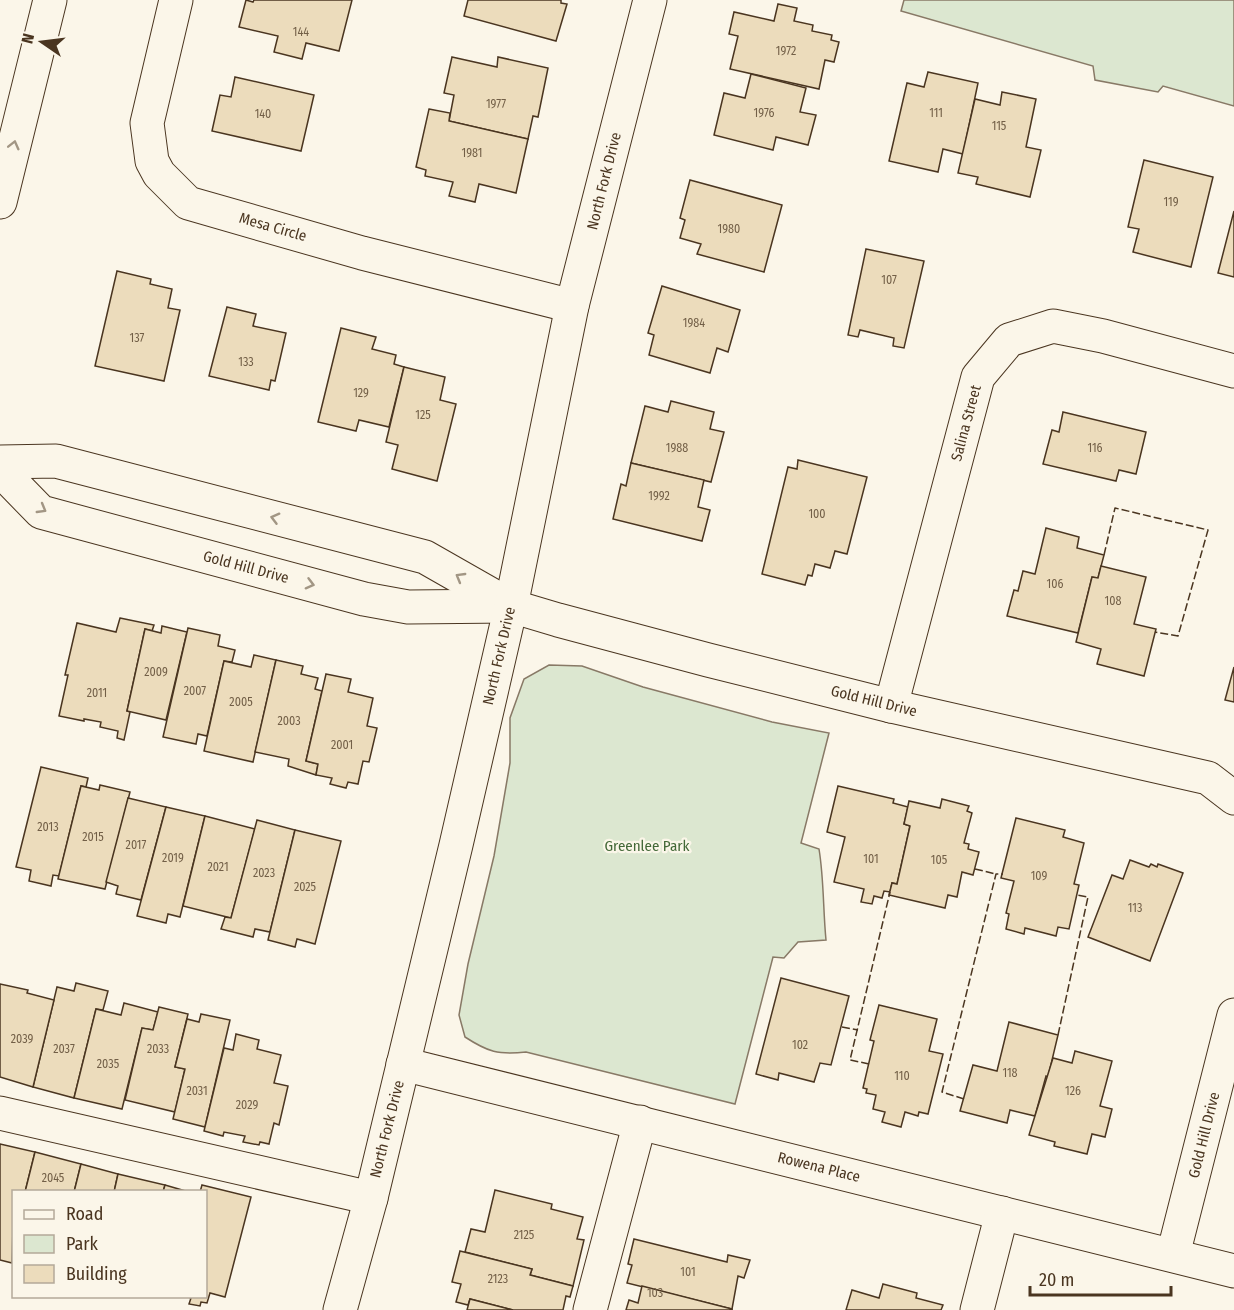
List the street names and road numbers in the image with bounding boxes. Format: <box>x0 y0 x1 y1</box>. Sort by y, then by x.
street label: North Fork Drive <box>583 130 625 232</box>
street label: Mesa Circle <box>237 209 309 245</box>
street label: Salina Street <box>947 383 985 463</box>
street label: Gold Hill Drive <box>201 547 291 587</box>
street label: North Fork Drive <box>479 605 519 707</box>
street label: Gold Hill Drive <box>829 682 919 720</box>
street label: North Fork Drive <box>366 1078 408 1180</box>
street label: Gold Hill Drive <box>1185 1090 1223 1180</box>
street label: Rowena Place <box>776 1148 862 1186</box>

